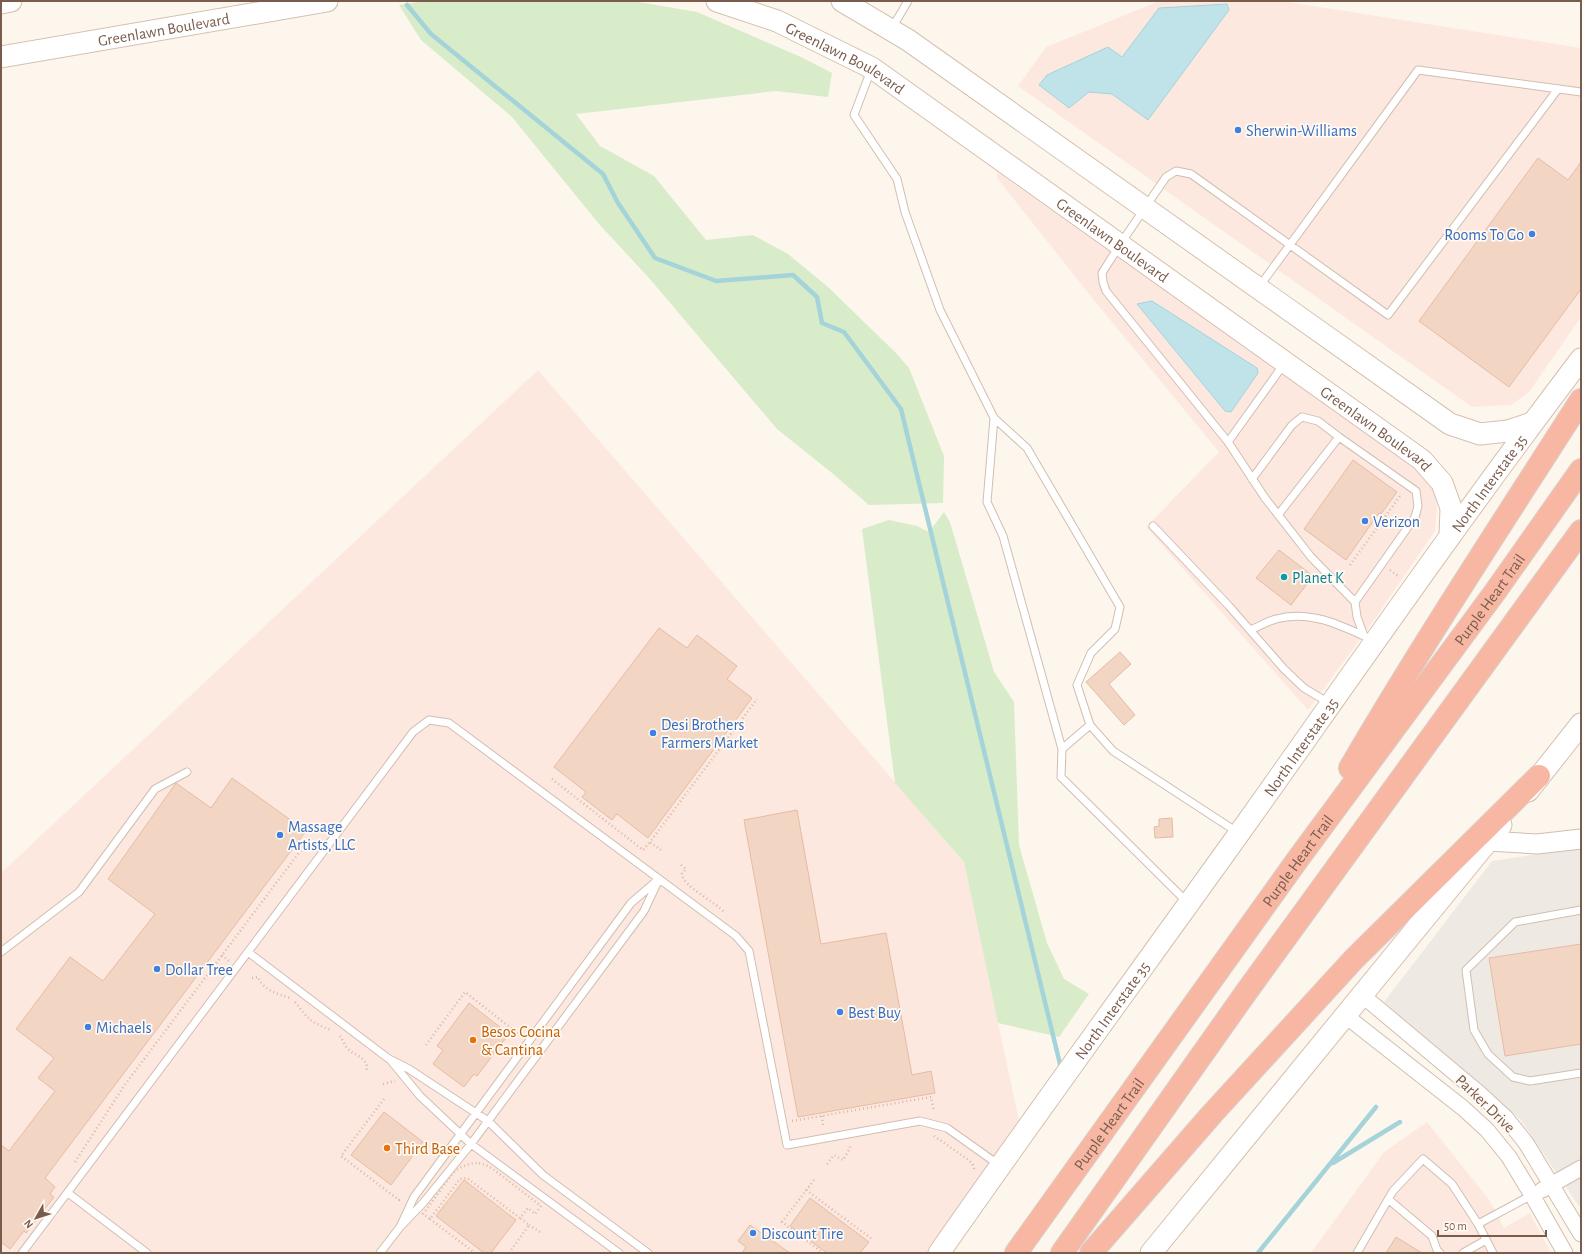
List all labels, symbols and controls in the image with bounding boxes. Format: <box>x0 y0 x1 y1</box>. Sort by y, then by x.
street label: Greenlawn Boulevard <box>97 11 231 49</box>
street label: Greenlawn Boulevard <box>783 20 907 98</box>
place label: Sherwin-Williams <box>1246 123 1357 139</box>
marker: Sherwin-Williams <box>1233 125 1243 135</box>
street label: Greenlawn Boulevard <box>1053 195 1171 286</box>
place label: Rooms To Go <box>1444 227 1524 243</box>
marker: Rooms To Go <box>1527 229 1537 239</box>
street label: Greenlawn Boulevard <box>1317 383 1435 474</box>
street label: North Interstate 35 <box>1449 432 1530 535</box>
place label: Verizon <box>1373 514 1420 530</box>
marker: Verizon <box>1360 516 1370 526</box>
street label: Purple Heart Trail <box>1452 551 1528 649</box>
place label: Planet K <box>1292 570 1344 586</box>
marker: Planet K <box>1279 572 1289 582</box>
street label: North Interstate 35 <box>1261 695 1341 799</box>
place label: Desi Brothers Farmers Market <box>661 717 758 751</box>
marker: Desi Brothers Farmers Market <box>648 728 658 738</box>
street label: Purple Heart Trail <box>1260 812 1337 910</box>
place label: Massage Artists, LLC <box>288 819 355 853</box>
marker: Massage Artists, LLC <box>275 830 285 840</box>
street label: North Interstate 35 <box>1072 959 1153 1063</box>
place label: Dollar Tree <box>165 962 233 978</box>
marker: Dollar Tree <box>152 964 162 974</box>
place label: Best Buy <box>848 1005 901 1022</box>
marker: Best Buy <box>835 1007 845 1017</box>
place label: Michaels <box>96 1020 152 1036</box>
marker: Michaels <box>83 1022 93 1032</box>
place label: Besos Cocina & Cantina <box>481 1024 561 1058</box>
marker: Besos Cocina & Cantina <box>468 1035 478 1045</box>
street label: Parker Drive <box>1452 1072 1518 1136</box>
street label: Purple Heart Trail <box>1071 1075 1147 1173</box>
place label: Third Base <box>395 1141 460 1157</box>
marker: Third Base <box>382 1143 392 1153</box>
north arrow <box>16 1198 56 1238</box>
scale bar <box>1438 1212 1546 1238</box>
text: N <box>22 1218 35 1230</box>
text: 50 m <box>1444 1220 1467 1232</box>
place label: Discount Tire <box>761 1226 843 1242</box>
marker: Discount Tire <box>748 1228 758 1238</box>

